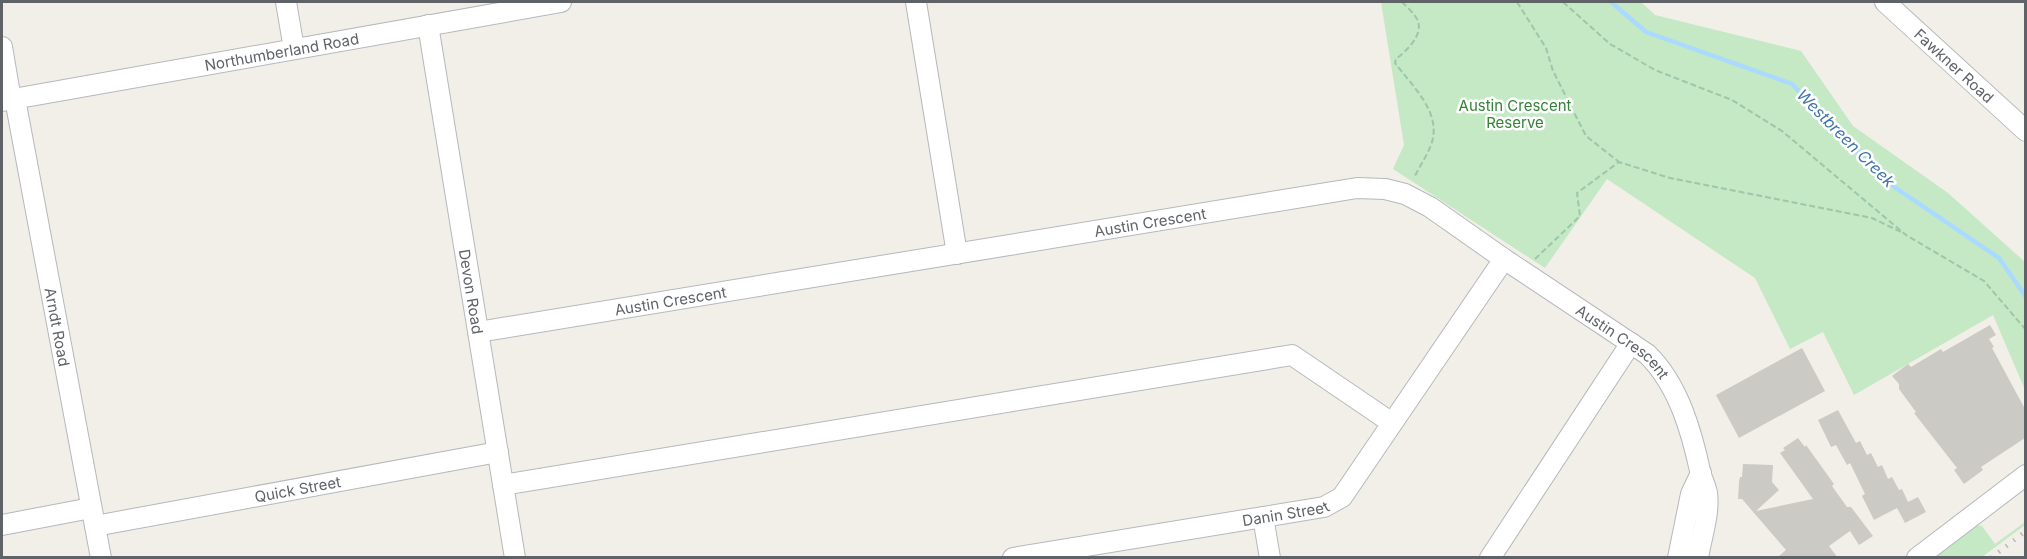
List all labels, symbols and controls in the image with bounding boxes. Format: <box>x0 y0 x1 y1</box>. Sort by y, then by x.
street label: Fawkner Road <box>1911 24 1998 107</box>
street label: Northumberland Road <box>203 28 360 74</box>
water label: Westbreen Creek <box>1793 85 1899 191</box>
park label: Austin Crescent Reserve <box>1459 96 1572 132</box>
street label: Austin Crescent <box>1093 203 1207 240</box>
street label: Devon Road <box>455 248 488 335</box>
street label: Austin Crescent <box>613 282 728 319</box>
street label: Arndt Road <box>41 286 74 368</box>
street label: Austin Crescent <box>1572 300 1674 382</box>
street label: Quick Street <box>253 472 342 506</box>
street label: Danin Street <box>1241 496 1333 530</box>

